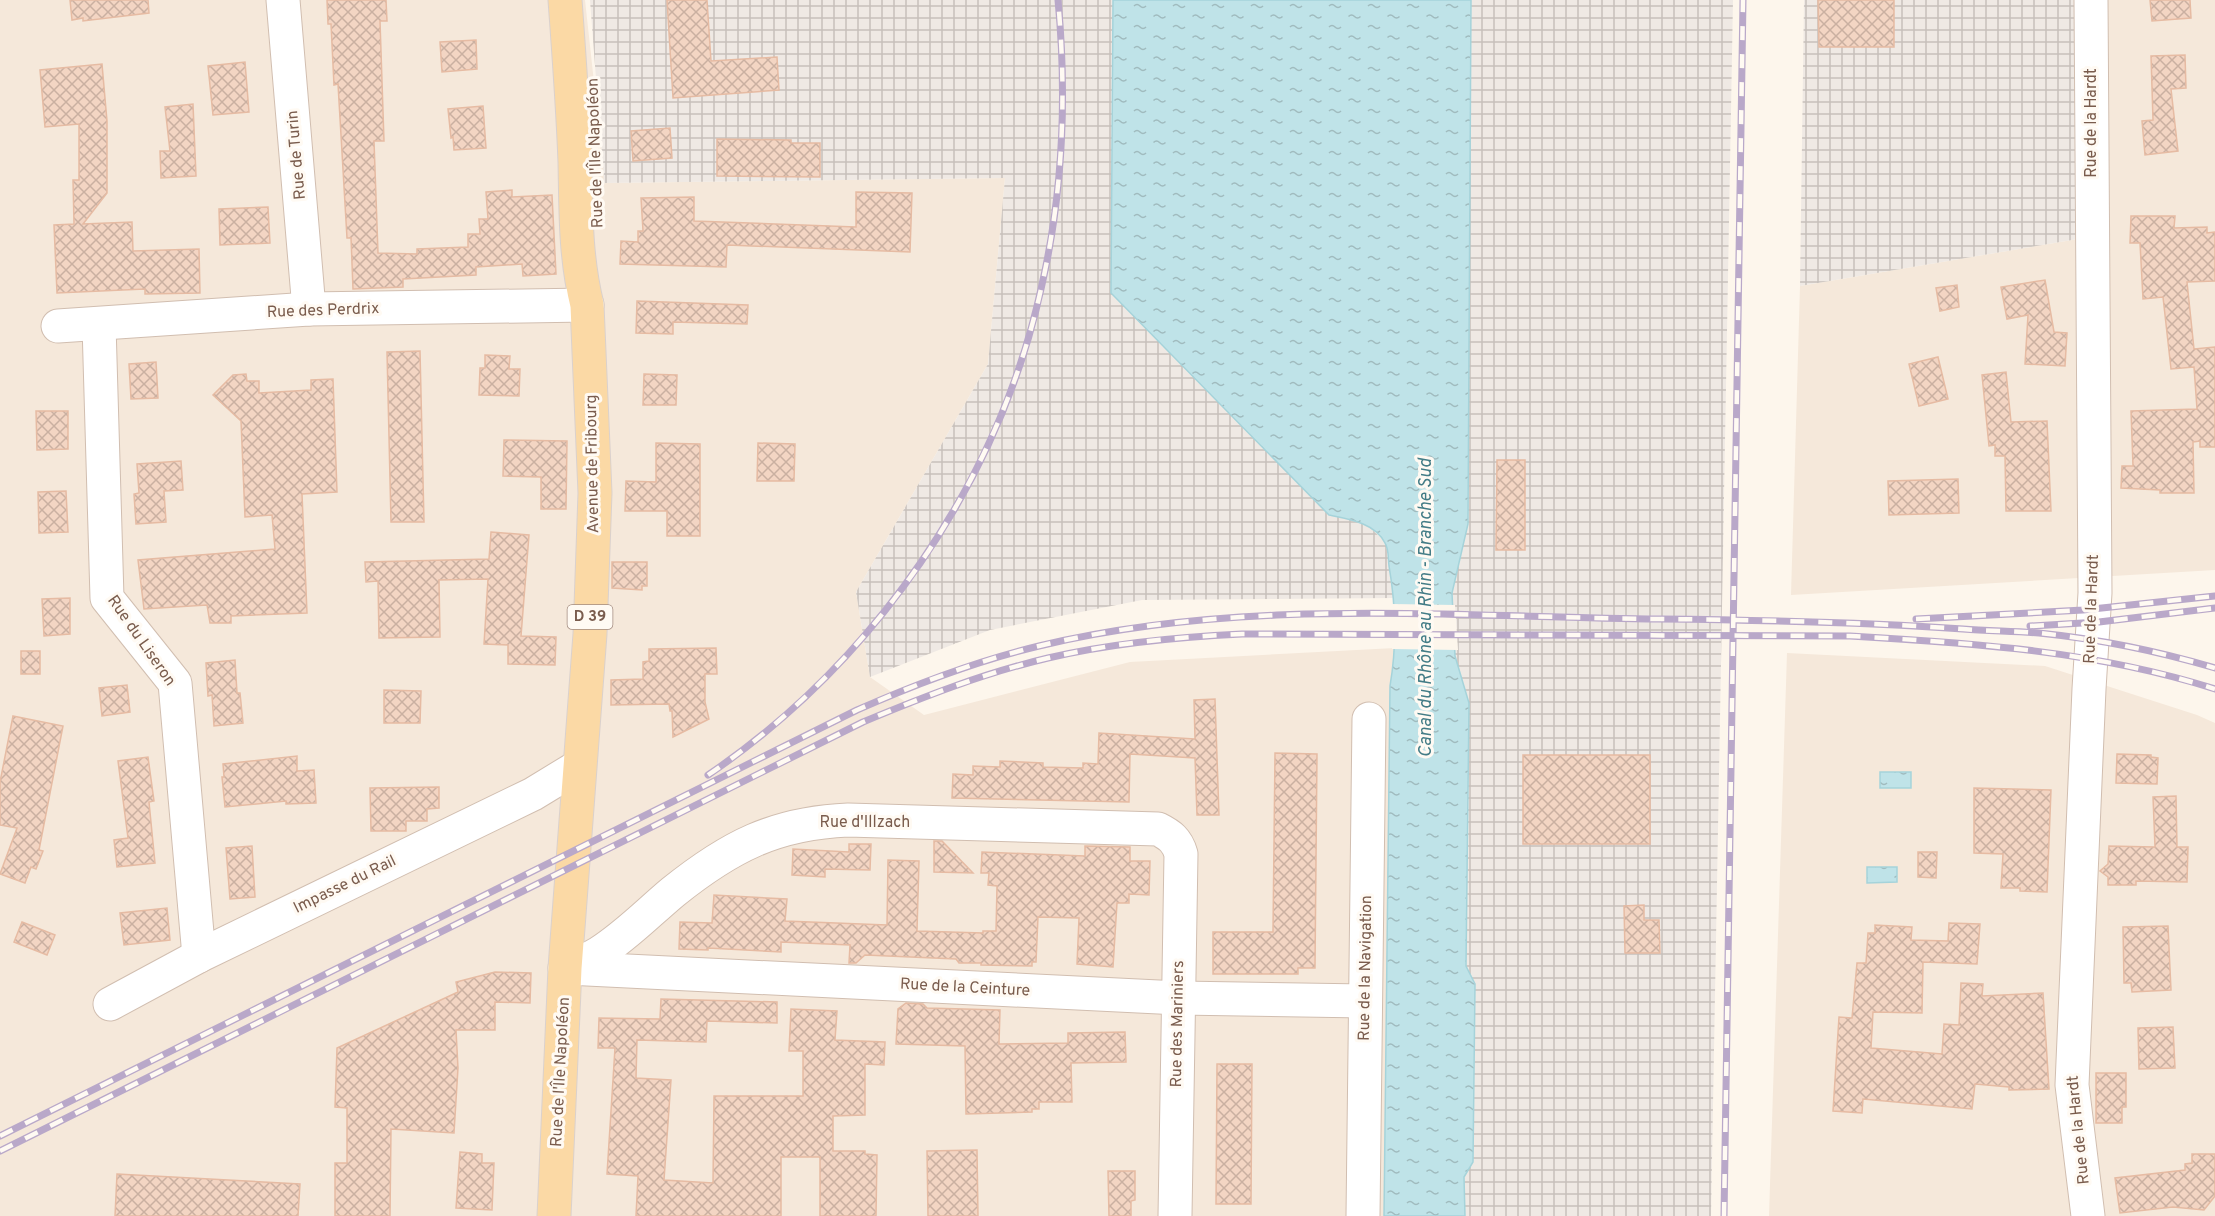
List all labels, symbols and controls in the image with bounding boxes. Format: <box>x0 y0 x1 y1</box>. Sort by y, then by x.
street label: Rue de la Hardt <box>2082 68 2102 178</box>
street label: Rue de l'Île Napoléon <box>581 78 609 228</box>
street label: Rue de Turin <box>283 110 311 200</box>
street label: Rue des Perdrix <box>266 299 380 323</box>
street label: Avenue de Fribourg <box>582 394 604 534</box>
water label: Canal du Rhône au Rhin - Branche Sud <box>1415 457 1438 757</box>
street label: Rue de la Hardt <box>2080 554 2104 664</box>
street label: Rue du Liseron <box>102 592 180 690</box>
road number: D 39 <box>568 605 612 629</box>
street label: Rue d'Illzach <box>820 813 910 833</box>
street label: Impasse du Rail <box>290 851 400 919</box>
street label: Rue de la Navigation <box>1355 895 1377 1041</box>
street label: Rue des Mariniers <box>1167 960 1189 1088</box>
street label: Rue de la Ceinture <box>899 975 1031 1001</box>
street label: Rue de l'Île Napoléon <box>545 996 575 1147</box>
street label: Rue de la Hardt <box>2063 1074 2095 1186</box>

